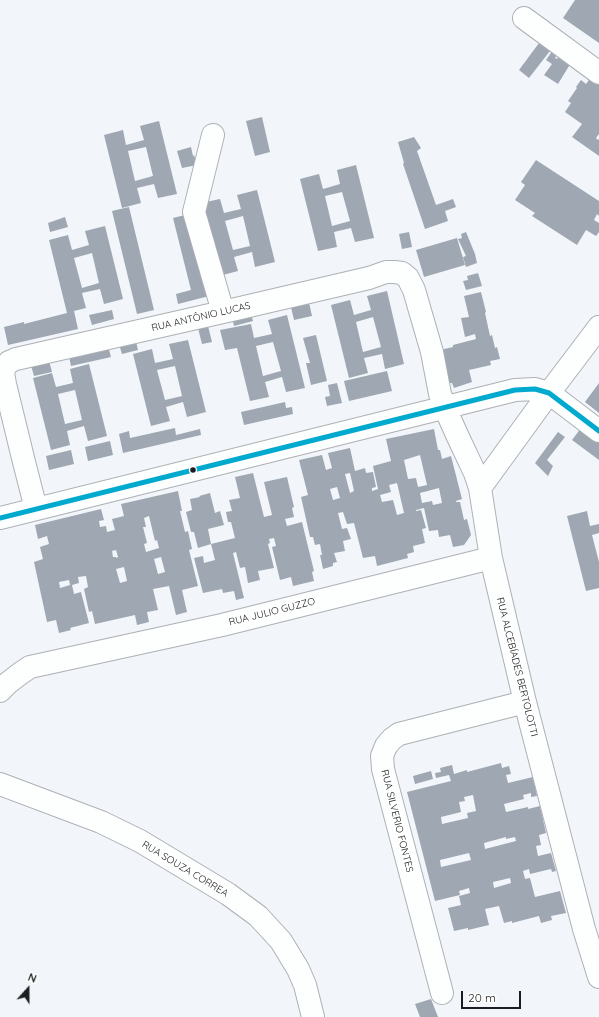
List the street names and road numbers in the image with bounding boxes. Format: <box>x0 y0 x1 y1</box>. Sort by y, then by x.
street label: RUA ANTÔNIO LUCAS <box>150 300 252 334</box>
street label: RUA JULIO GUZZO <box>228 595 316 629</box>
street label: RUA ALCEBÍADES BERTOLOTTI <box>494 596 540 738</box>
street label: RUA SILVERIO FONTES <box>378 768 416 874</box>
street label: RUA SOUZA CORREA <box>140 838 230 900</box>

